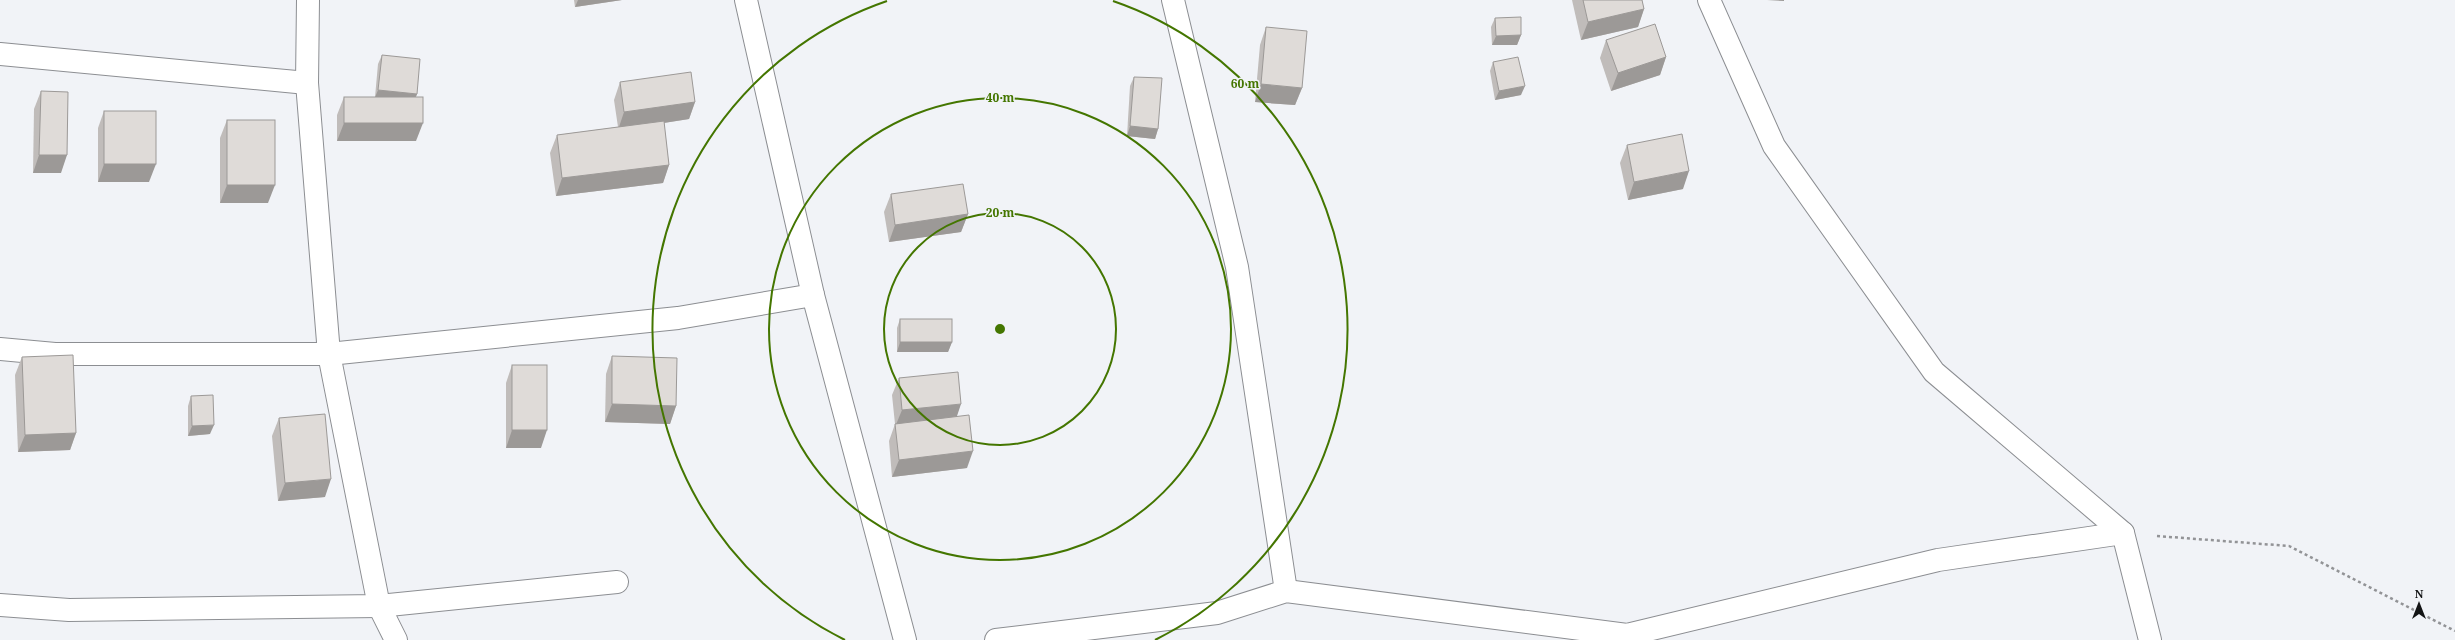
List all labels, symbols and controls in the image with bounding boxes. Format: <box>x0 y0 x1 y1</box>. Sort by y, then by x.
text: 60 m <box>1231 75 1259 92</box>
text: 40 m <box>986 89 1014 106</box>
text: 20 m <box>986 204 1014 221</box>
centre of rings <box>993 322 1007 336</box>
north arrow <box>2399 584 2439 624</box>
text: N <box>2415 586 2424 601</box>

